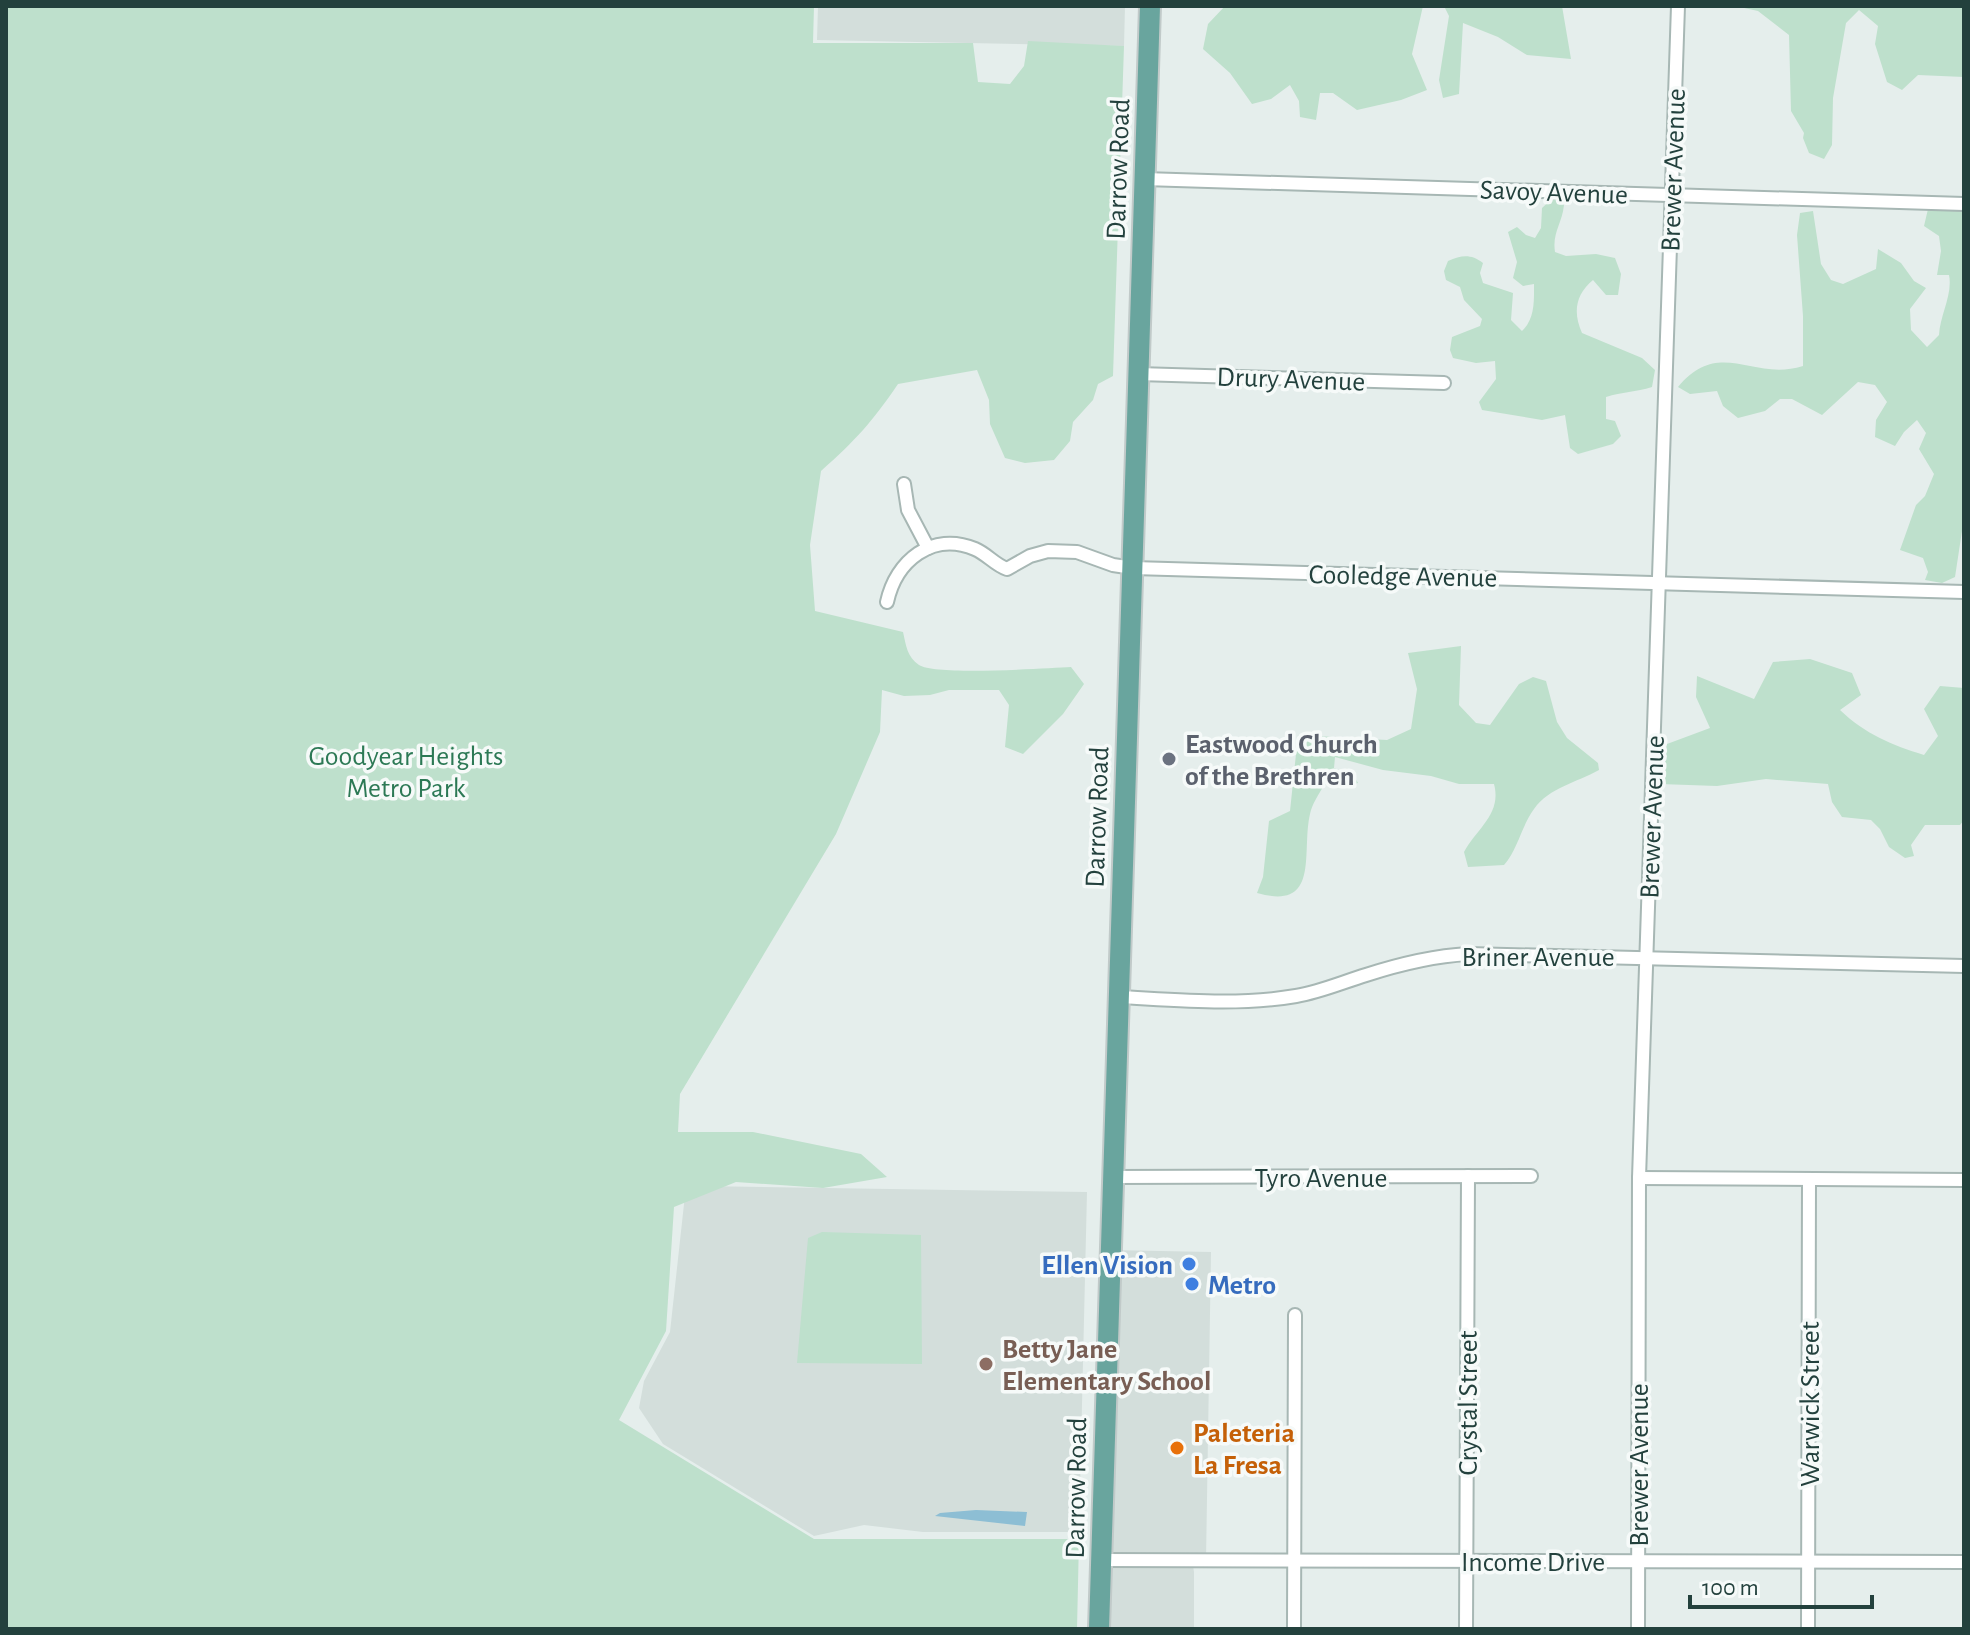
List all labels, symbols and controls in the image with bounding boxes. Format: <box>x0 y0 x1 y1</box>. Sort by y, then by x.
street label: Brewer Avenue <box>1657 88 1691 252</box>
street label: Darrow Road <box>1103 98 1135 240</box>
street label: Savoy Avenue <box>1479 176 1628 210</box>
street label: Drury Avenue <box>1216 363 1366 397</box>
street label: Cooledge Avenue <box>1308 561 1497 593</box>
place label: Eastwood Church of the Brethren <box>1185 731 1378 791</box>
street label: Brewer Avenue <box>1636 735 1670 899</box>
park label: Goodyear Heights Metro Park <box>309 743 503 803</box>
street label: Darrow Road <box>1082 746 1114 888</box>
marker: Eastwood Church of the Brethren <box>1160 750 1178 768</box>
street label: Briner Avenue <box>1461 944 1615 972</box>
street label: Tyro Avenue <box>1255 1165 1387 1193</box>
place label: Ellen Vision <box>1041 1252 1173 1280</box>
marker: Ellen Vision <box>1180 1255 1198 1273</box>
place label: Metro <box>1208 1272 1276 1300</box>
marker: Metro <box>1183 1275 1201 1293</box>
street label: Warwick Street <box>1797 1321 1825 1487</box>
street label: Crystal Street <box>1455 1330 1483 1476</box>
place label: Betty Jane Elementary School <box>1002 1336 1211 1396</box>
marker: Betty Jane Elementary School <box>977 1355 995 1373</box>
street label: Brewer Avenue <box>1626 1383 1654 1547</box>
street label: Darrow Road <box>1062 1417 1092 1559</box>
place label: Paleteria La Fresa <box>1193 1420 1295 1480</box>
marker: Paleteria La Fresa <box>1168 1439 1186 1457</box>
street label: Income Drive <box>1461 1549 1605 1577</box>
scale bar <box>1690 1559 1872 1609</box>
text: 100 m <box>1702 1576 1759 1600</box>

